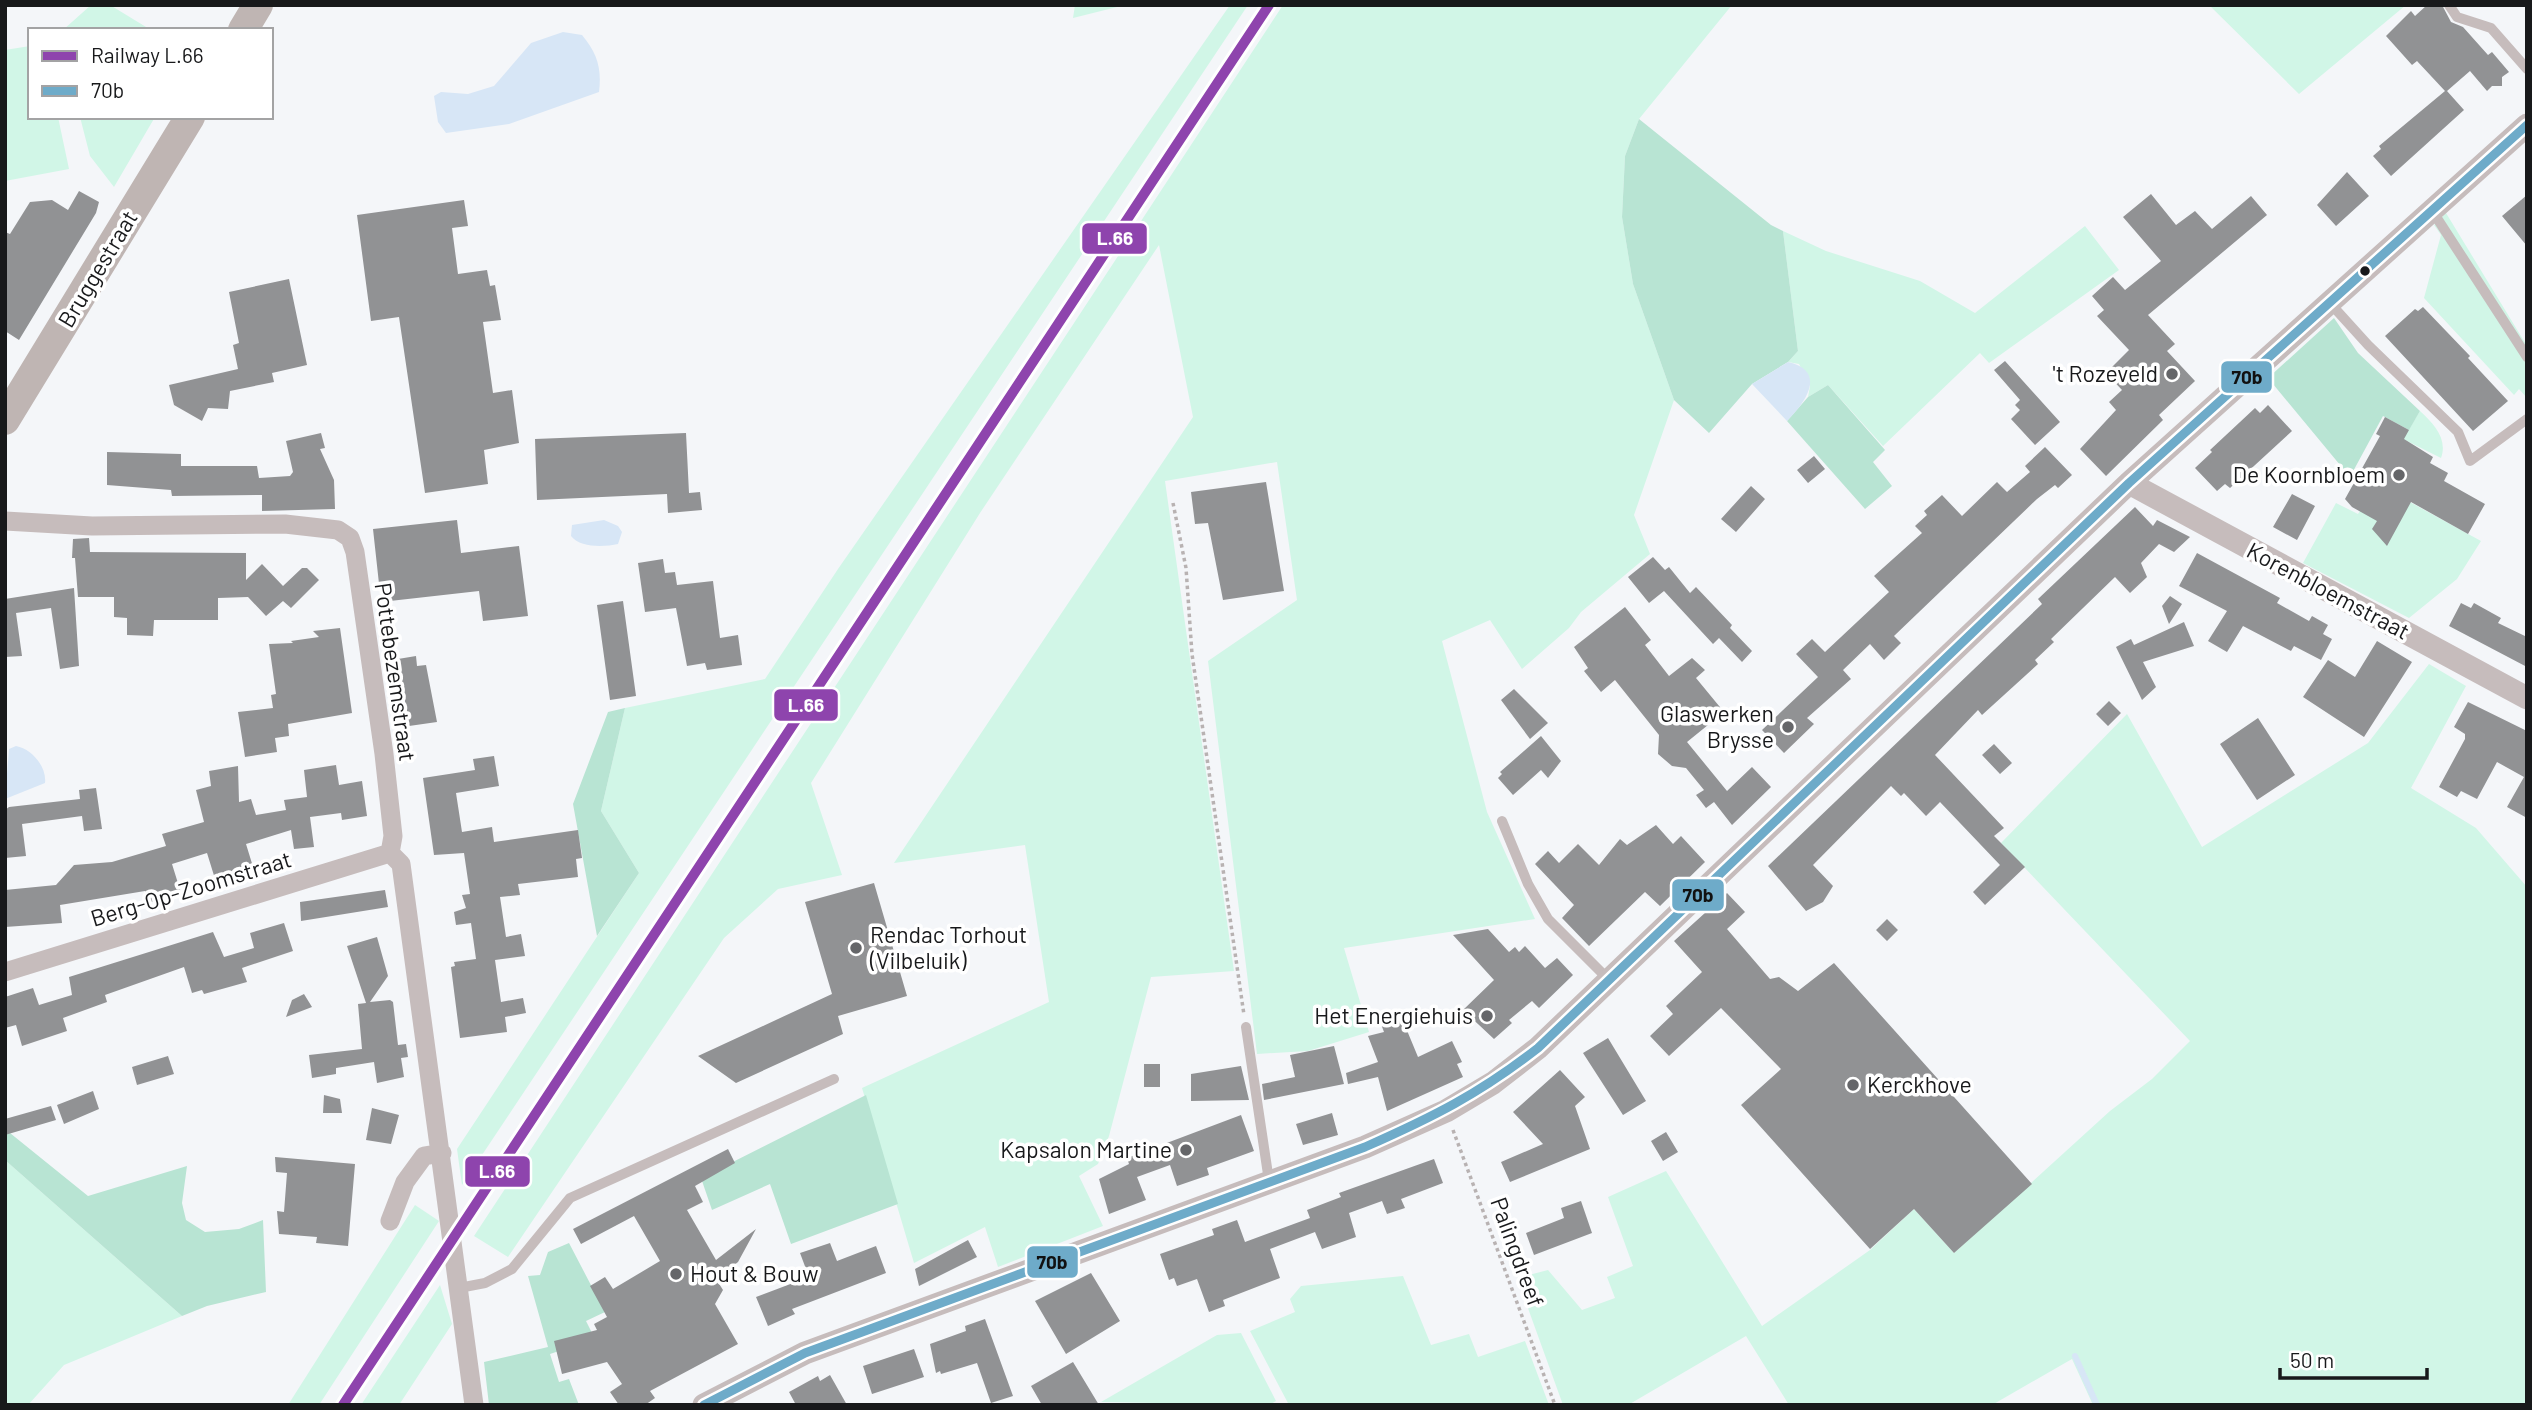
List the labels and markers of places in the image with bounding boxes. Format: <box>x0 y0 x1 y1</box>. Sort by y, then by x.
unlabelled marker <box>2358 264 2372 278</box>
place label: 't Rozeveld <box>2053 359 2158 387</box>
marker: 't Rozeveld <box>2164 366 2180 382</box>
place label: De Koornbloem <box>2233 460 2385 488</box>
marker: De Koornbloem <box>2391 467 2407 483</box>
place label: Glaswerken Brysse <box>1660 699 1774 753</box>
marker: Glaswerken Brysse <box>1780 719 1796 735</box>
place label: Rendac Torhout (Vilbeluik) <box>869 920 1027 974</box>
marker: Rendac Torhout (Vilbeluik) <box>848 940 864 956</box>
place label: Het Energiehuis <box>1314 1001 1473 1029</box>
marker: Het Energiehuis <box>1479 1008 1495 1024</box>
place label: Kerckhove <box>1867 1070 1972 1098</box>
marker: Kerckhove <box>1845 1077 1861 1093</box>
place label: Kapsalon Martine <box>1000 1135 1172 1163</box>
marker: Kapsalon Martine <box>1178 1142 1194 1158</box>
place label: Hout & Bouw <box>690 1259 818 1287</box>
marker: Hout & Bouw <box>668 1266 684 1282</box>

